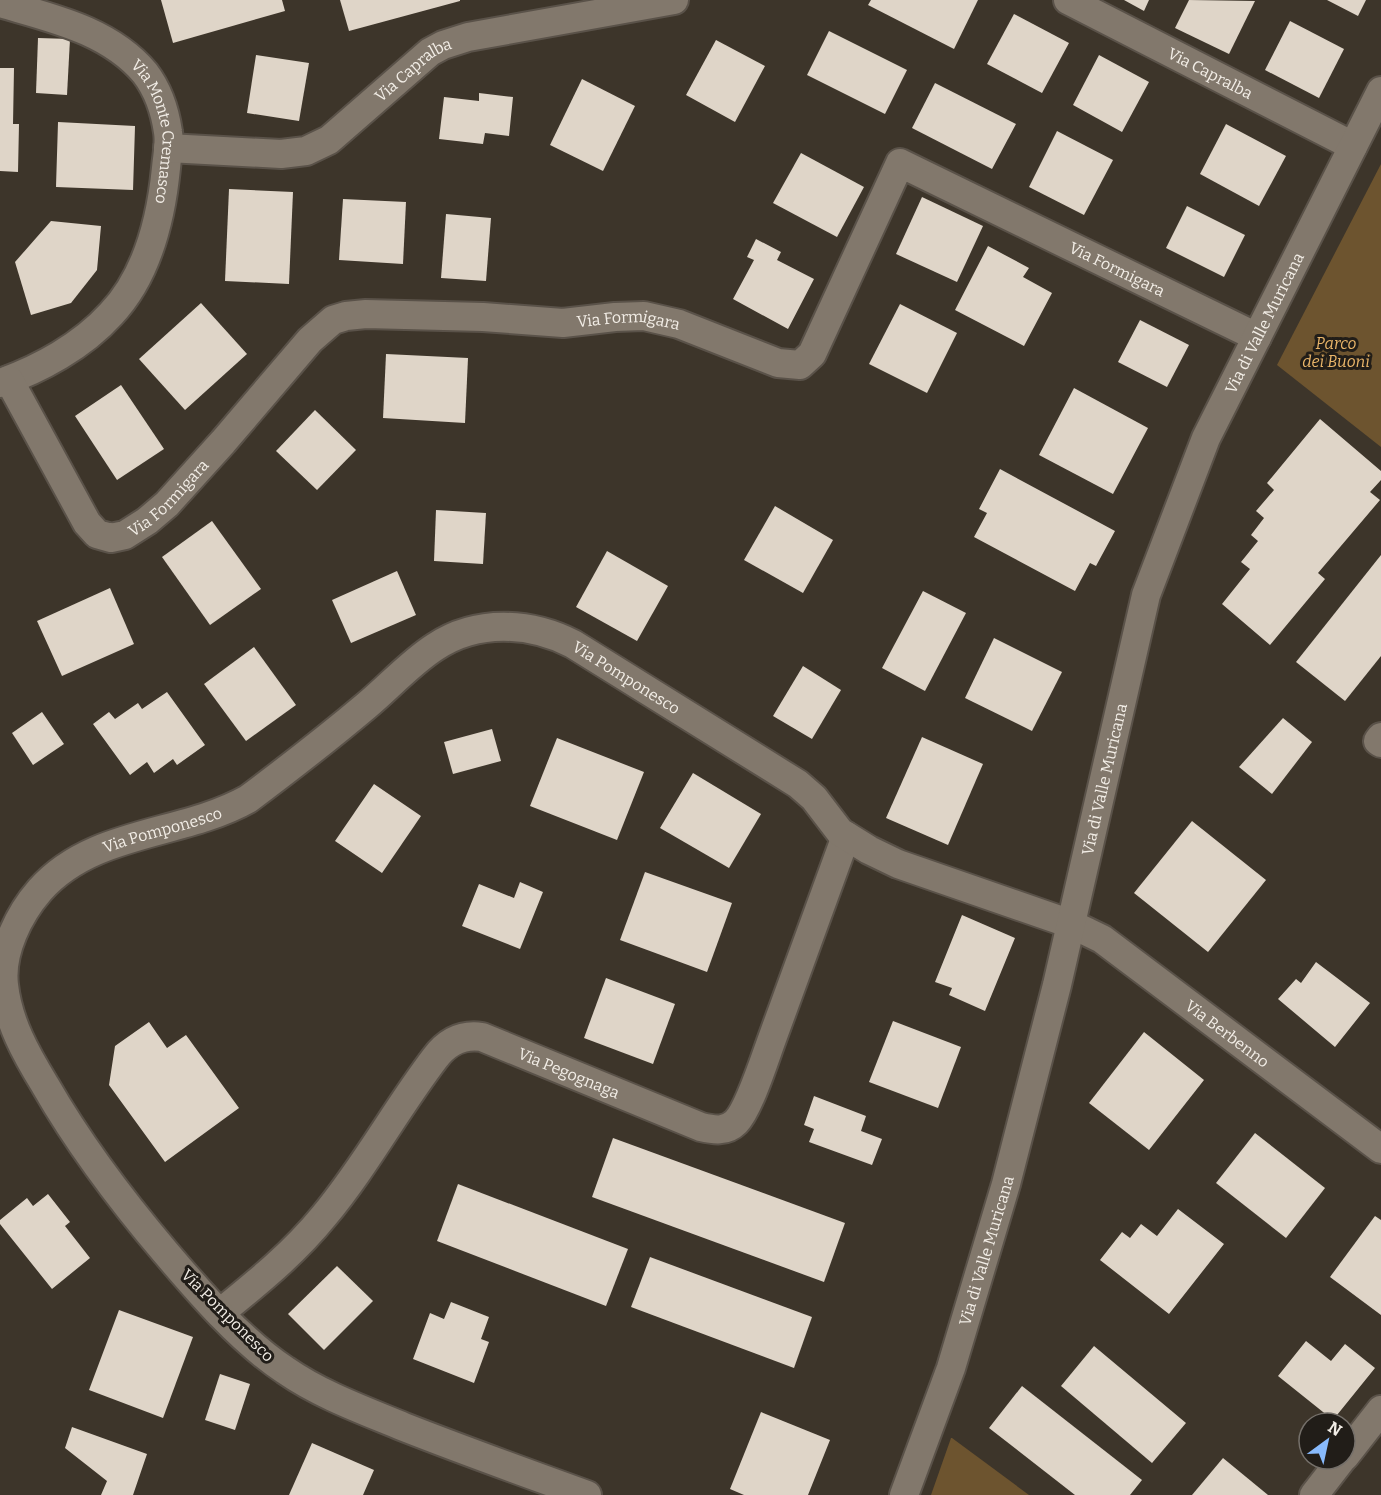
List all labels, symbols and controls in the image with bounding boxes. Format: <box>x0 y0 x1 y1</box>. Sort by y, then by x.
street label: Via Capralba <box>371 34 454 106</box>
street label: Via Capralba <box>1164 44 1256 103</box>
street label: Via Monte Cremasco <box>127 55 178 205</box>
street label: Via Formigara <box>1066 238 1168 301</box>
street label: Via di Valle Muricana <box>1221 249 1308 397</box>
street label: Via Formigara <box>576 307 682 334</box>
park label: Parco dei Buoni <box>1302 334 1370 371</box>
street label: Via Formigara <box>125 455 213 541</box>
street label: Via Pomponesco <box>569 637 683 718</box>
street label: Via di Valle Muricana <box>1078 701 1131 857</box>
street label: Via Pomponesco <box>100 803 225 857</box>
street label: Via Berbenno <box>1181 996 1273 1072</box>
street label: Via Pegognaga <box>515 1044 623 1103</box>
street label: Via di Valle Muricana <box>955 1174 1018 1328</box>
street label: Via Pomponesco <box>177 1265 278 1366</box>
north arrow <box>1297 1411 1357 1471</box>
text: N <box>1325 1418 1345 1440</box>

